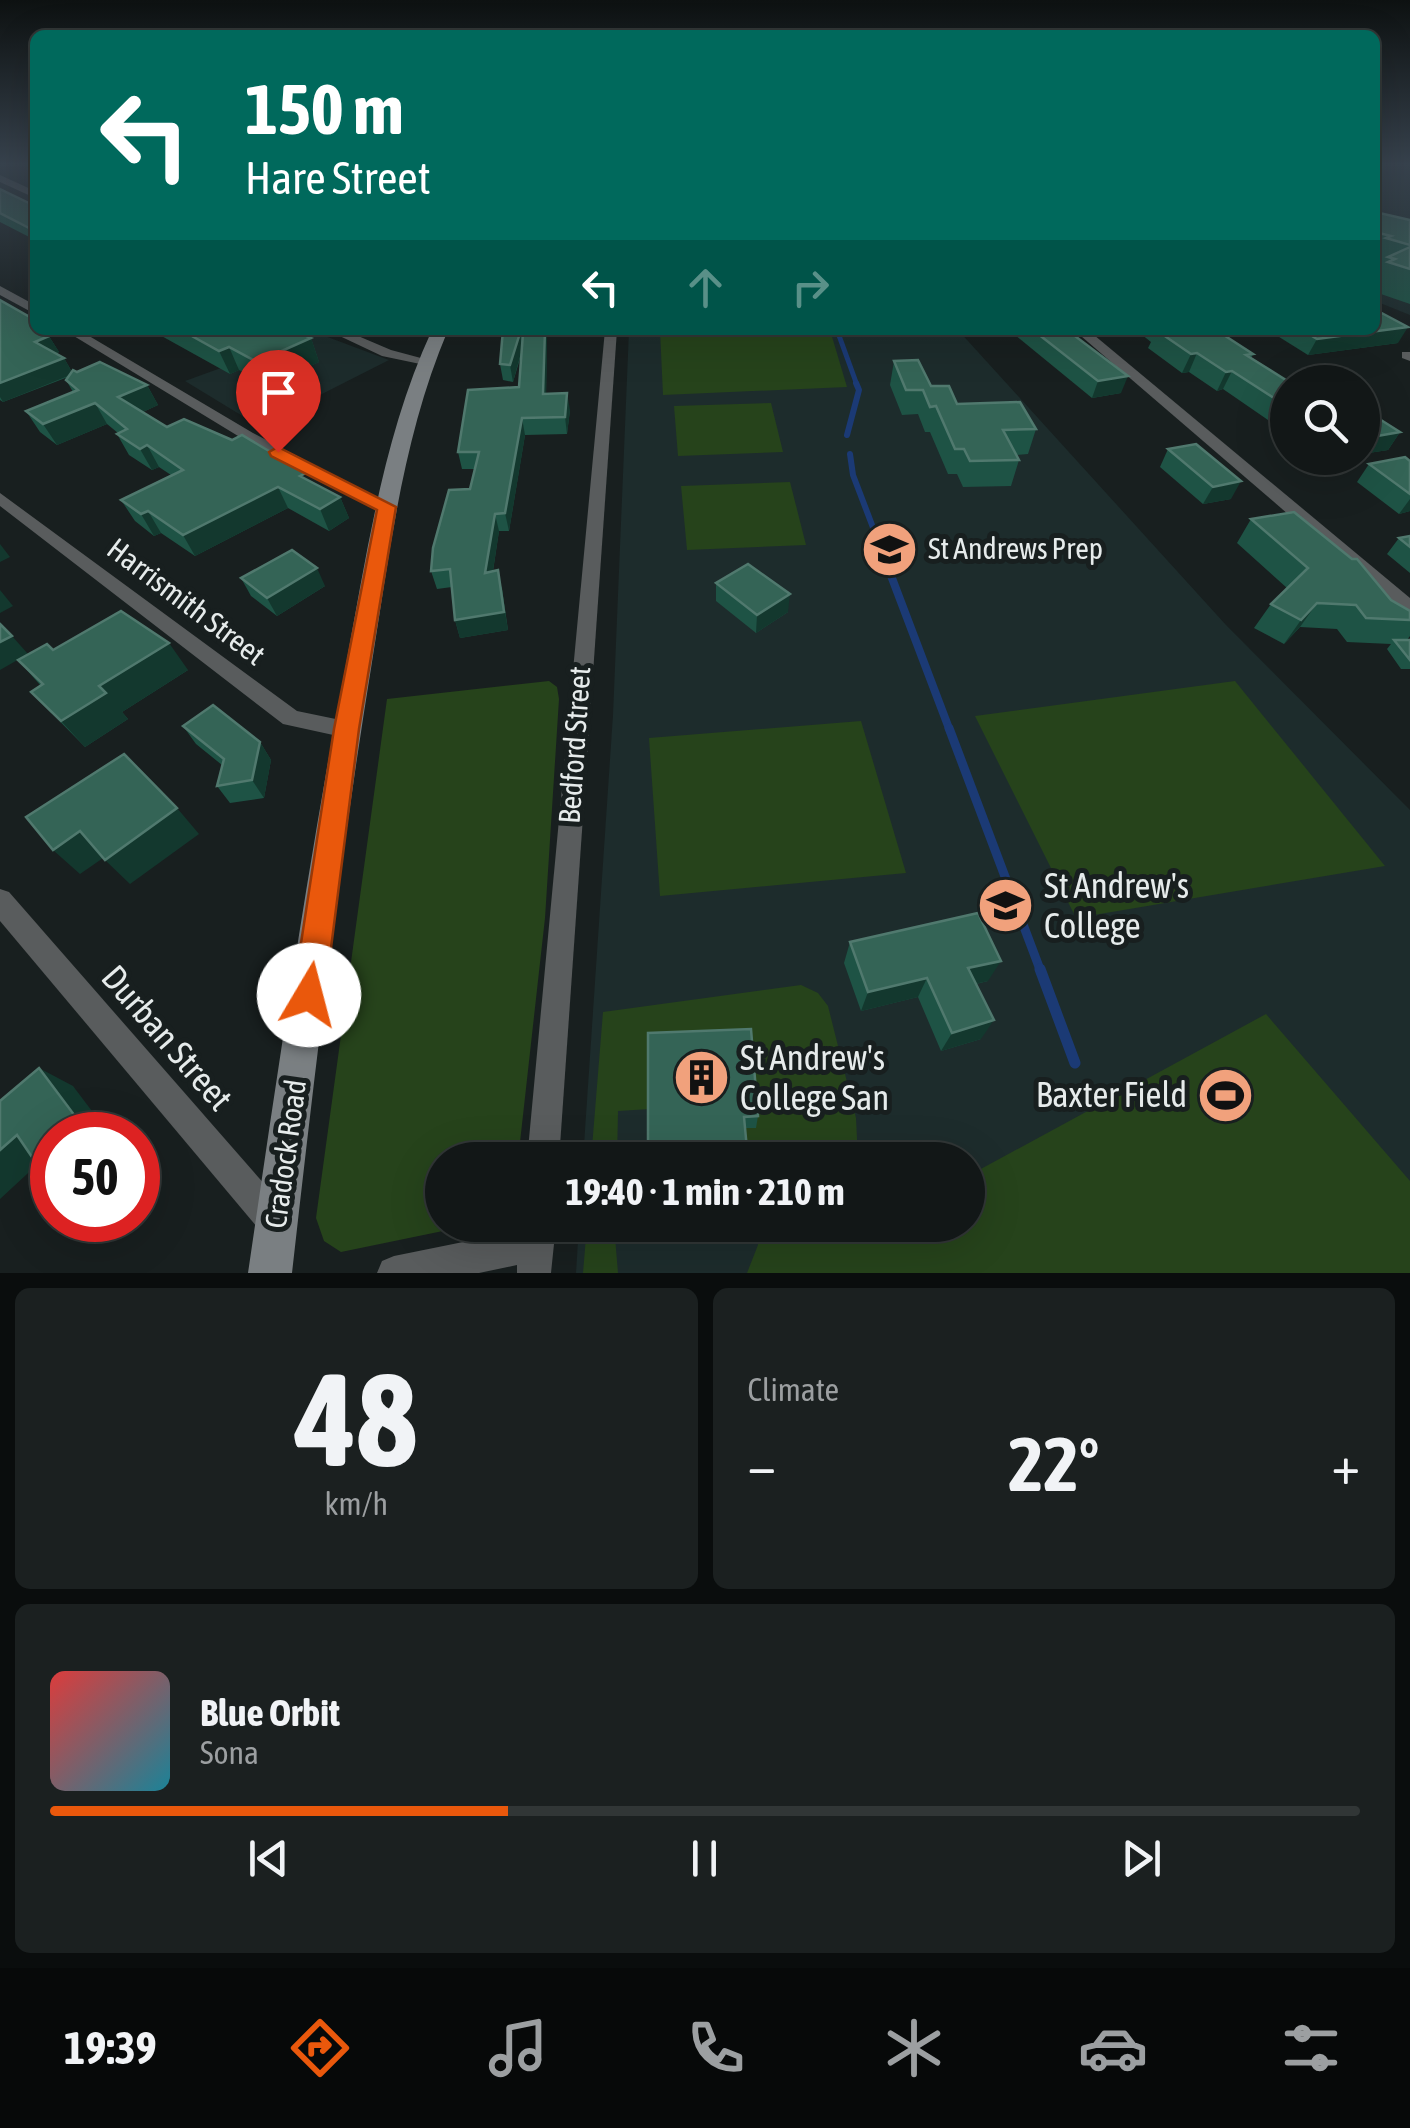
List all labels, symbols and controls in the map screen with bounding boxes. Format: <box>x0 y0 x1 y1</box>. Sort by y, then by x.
text: 150 m <box>245 69 404 149</box>
icon: left <box>80 70 210 200</box>
text: Hare Street <box>245 152 431 204</box>
icon: left <box>573 260 628 315</box>
icon: ahead <box>678 260 733 315</box>
icon: right <box>783 260 838 315</box>
pin <box>236 350 321 453</box>
icon: arrive <box>251 365 306 420</box>
map controls <box>1270 365 1380 475</box>
button: search <box>1270 365 1380 475</box>
school or university icon: St Andrews Prep <box>859 519 919 579</box>
street label: Harrismith Street <box>101 531 272 671</box>
place label: St Andrews Prep <box>928 531 1103 565</box>
street label: Bedford Street <box>552 665 596 825</box>
place label: St Andrew's College <box>1044 865 1189 945</box>
school or university icon: St Andrew's College <box>975 876 1035 936</box>
position arrow <box>257 943 361 1047</box>
street label: Durban Street <box>94 957 241 1118</box>
place label: St Andrew's College San <box>740 1037 889 1117</box>
building icon: St Andrew's College San <box>671 1048 731 1108</box>
sports icon: Baxter Field <box>1196 1065 1256 1125</box>
place label: Baxter Field <box>1036 1074 1187 1114</box>
street label: Cradock Road <box>258 1077 312 1230</box>
speed limit sign: 50 <box>30 1112 160 1242</box>
text: 19:40 · 1 min · 210 m <box>565 1170 845 1213</box>
text: 48 <box>295 1345 417 1494</box>
text: Climate <box>748 1371 839 1408</box>
text: 22° <box>1008 1421 1099 1507</box>
text: − <box>748 1433 776 1496</box>
text: + <box>1331 1433 1360 1496</box>
text: km/h <box>325 1485 388 1522</box>
text: Blue Orbit <box>200 1691 340 1734</box>
text: Sona <box>200 1734 259 1771</box>
icon: previous <box>241 1831 296 1886</box>
icon: pause <box>677 1831 732 1886</box>
icon: next <box>1114 1831 1169 1886</box>
icon: directions <box>285 2013 355 2083</box>
icon: music <box>483 2013 553 2083</box>
icon: phone <box>681 2013 751 2083</box>
icon: climate <box>879 2013 949 2083</box>
icon: car <box>1078 2013 1148 2083</box>
icon: filters <box>1276 2013 1346 2083</box>
text: 19:39 <box>64 2022 157 2074</box>

